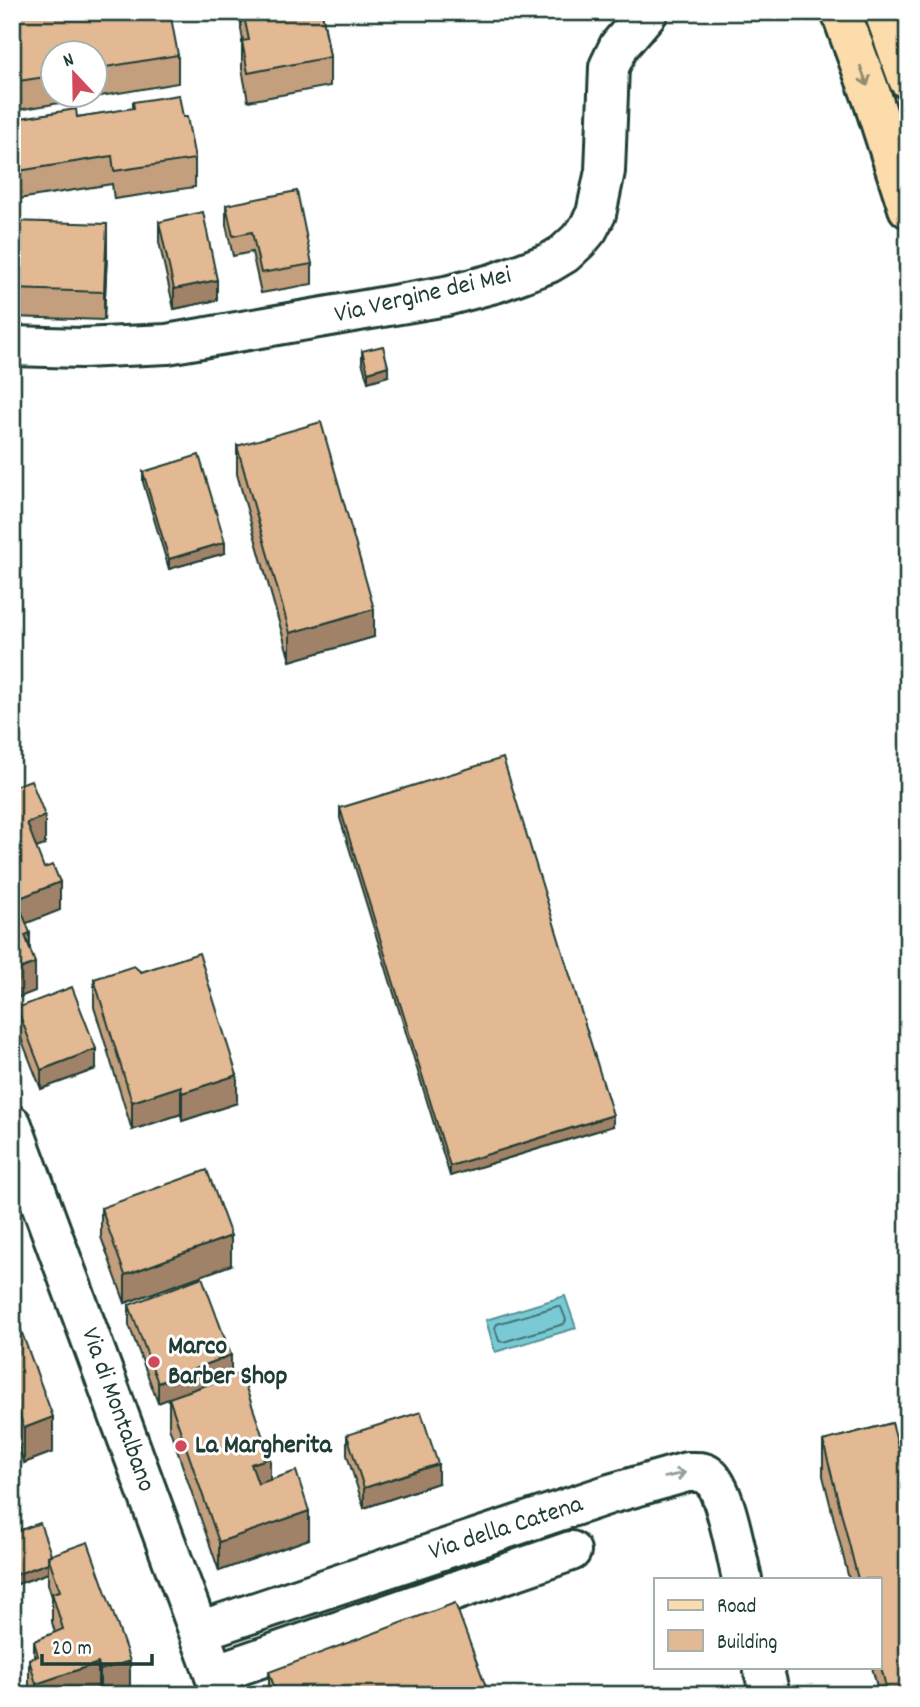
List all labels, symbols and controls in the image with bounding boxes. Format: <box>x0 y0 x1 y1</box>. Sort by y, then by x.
north arrow <box>38 38 108 108</box>
text: N <box>60 47 78 76</box>
one-way arrow <box>859 65 871 87</box>
street label: Via Vergine dei Mei <box>331 258 515 334</box>
street label: Via di Montalbano <box>70 1323 164 1497</box>
place label: Marco Barber Shop <box>168 1329 287 1396</box>
marker: Marco Barber Shop <box>146 1354 162 1370</box>
place label: La Margherita <box>195 1428 333 1465</box>
marker: La Margherita <box>173 1438 189 1454</box>
one-way arrow <box>663 1468 686 1481</box>
street label: Via della Catena <box>424 1486 588 1571</box>
legend <box>654 1578 881 1668</box>
text: Road <box>717 1593 756 1623</box>
scale bar <box>42 1623 152 1667</box>
text: Building <box>717 1629 777 1659</box>
text: 20 m <box>52 1635 92 1665</box>

